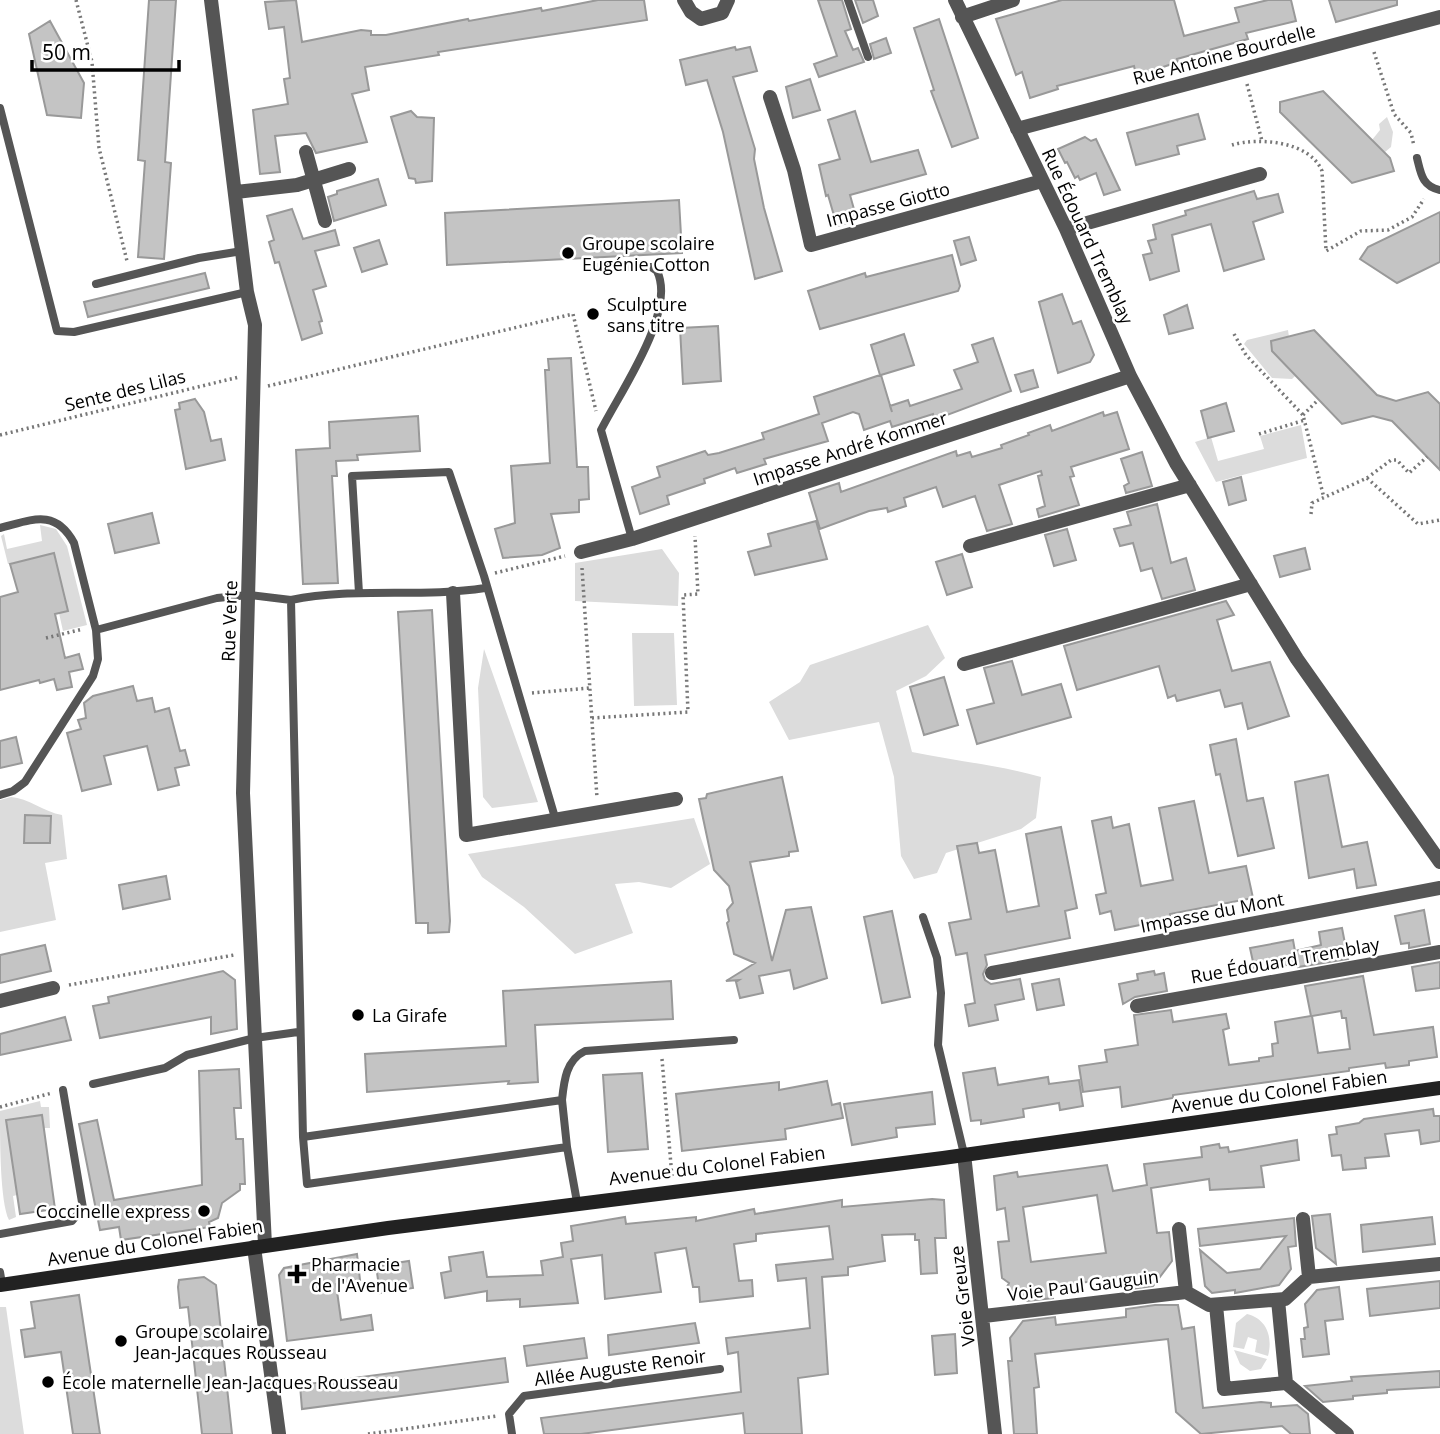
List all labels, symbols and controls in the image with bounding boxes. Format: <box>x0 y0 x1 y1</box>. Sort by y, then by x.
street label: Rue Antoine Bourdelle <box>1130 18 1318 90</box>
scale bar <box>32 28 178 72</box>
text: 50 m <box>42 38 91 66</box>
street label: Rue Édouard Tremblay <box>1037 144 1140 329</box>
street label: Impasse Giotto <box>824 176 952 232</box>
place label: Groupe scolaire Eugénie Cotton <box>582 231 715 276</box>
marker: Groupe scolaire Eugénie Cotton <box>560 245 576 261</box>
place label: Sculpture sans titre <box>607 292 687 337</box>
marker: Sculpture sans titre <box>585 306 601 322</box>
street label: Sente des Lilas <box>62 363 188 417</box>
street label: Impasse André Kommer <box>750 405 951 491</box>
street label: Rue Verte <box>216 580 242 662</box>
street label: Impasse du Mont <box>1138 886 1286 938</box>
street label: Rue Édouard Tremblay <box>1189 931 1382 988</box>
place label: La Girafe <box>372 1003 447 1027</box>
marker: La Girafe <box>350 1007 366 1023</box>
street label: Avenue du Colonel Fabien <box>1169 1064 1389 1118</box>
street label: Avenue du Colonel Fabien <box>607 1140 827 1190</box>
place label: Coccinelle express <box>36 1199 190 1223</box>
marker: Coccinelle express <box>196 1203 212 1219</box>
street label: Avenue du Colonel Fabien <box>45 1213 265 1271</box>
street label: Voie Greuze <box>944 1244 980 1348</box>
place label: Pharmacie de l'Avenue <box>311 1252 408 1297</box>
street label: Voie Paul Gauguin <box>1006 1264 1160 1306</box>
marker: Pharmacie de l'Avenue <box>289 1266 305 1282</box>
place label: Groupe scolaire Jean-Jacques Rousseau <box>133 1319 327 1364</box>
marker: Groupe scolaire Jean-Jacques Rousseau <box>113 1333 129 1349</box>
street label: Allée Auguste Renoir <box>532 1343 708 1391</box>
place label: École maternelle Jean-Jacques Rousseau <box>62 1370 398 1394</box>
marker: École maternelle Jean-Jacques Rousseau <box>40 1374 56 1390</box>

